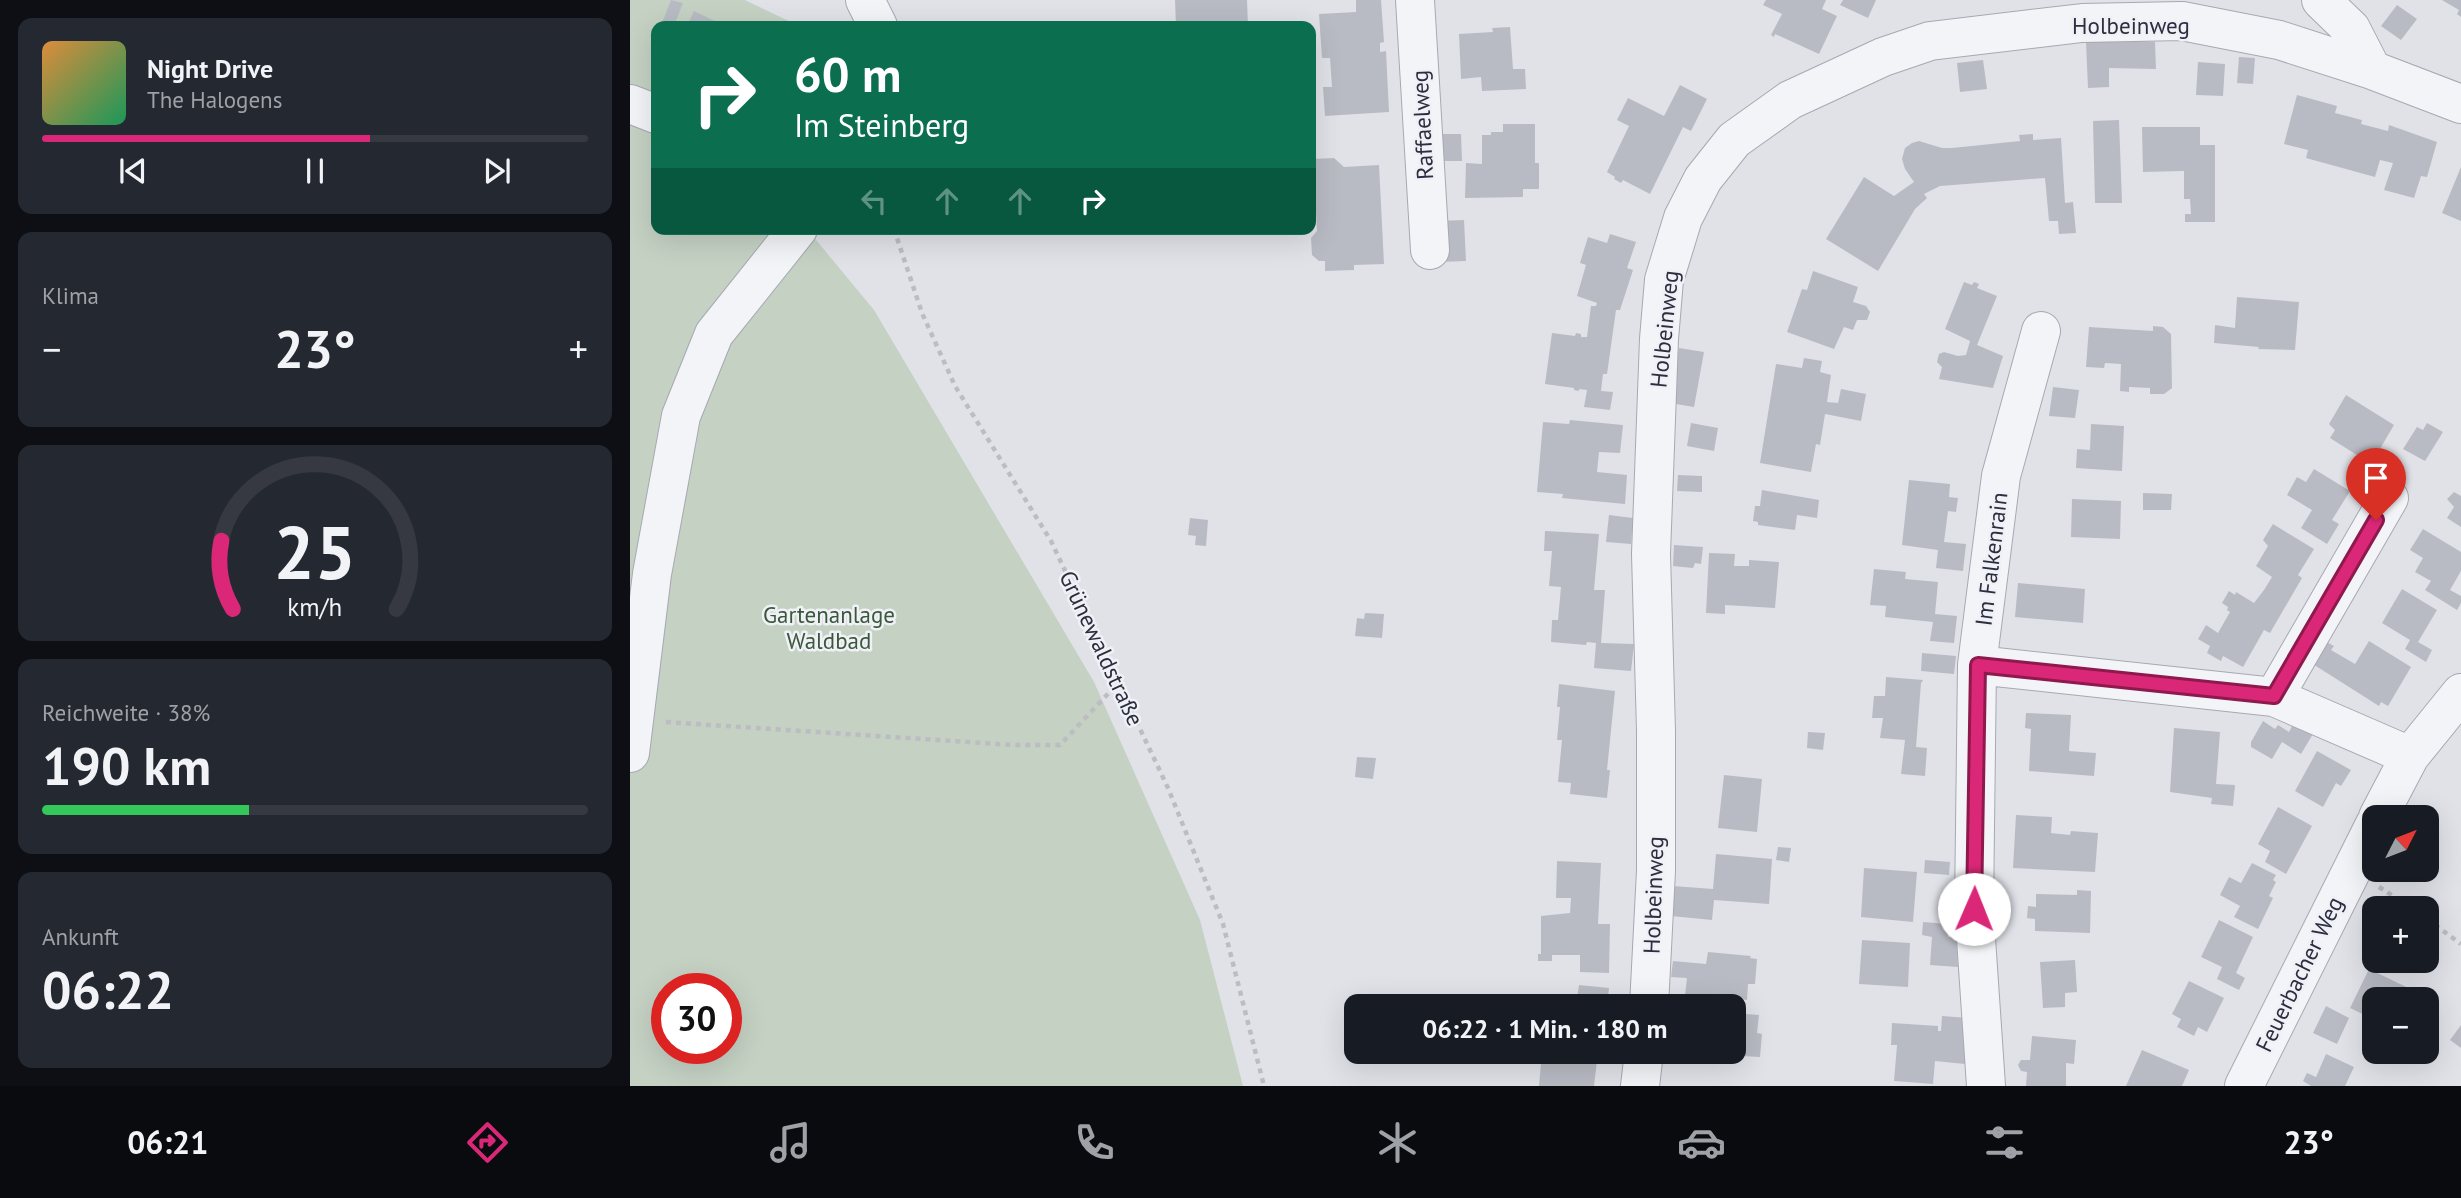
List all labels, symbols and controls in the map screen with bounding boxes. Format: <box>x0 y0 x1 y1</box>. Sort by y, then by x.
street label: Holbeinweg <box>2072 11 2190 40</box>
text: 60 m <box>794 42 901 106</box>
icon: right <box>679 49 770 140</box>
text: Night Drive <box>147 52 273 85</box>
street label: Raffaelweg <box>1405 69 1439 181</box>
text: The Halogens <box>147 85 282 114</box>
text: Im Steinberg <box>794 104 969 146</box>
icon: previous <box>114 152 152 190</box>
icon: pause <box>296 152 334 190</box>
icon: next <box>478 152 516 190</box>
icon: left <box>855 182 893 220</box>
icon: ahead <box>928 182 966 220</box>
icon: ahead <box>1001 182 1039 220</box>
icon: right <box>1074 182 1112 220</box>
street label: Holbeinweg <box>1643 269 1685 389</box>
text: Klima <box>42 281 99 310</box>
text: 23° <box>274 315 356 382</box>
text: − <box>42 324 61 373</box>
text: + <box>569 324 588 373</box>
pin <box>2346 448 2406 520</box>
icon: arrive <box>2357 459 2395 497</box>
street label: Im Falkenrain <box>1968 490 2014 628</box>
text: 25 <box>274 505 356 599</box>
street label: Grünewaldstraße <box>1053 566 1151 730</box>
text: km/h <box>288 591 342 623</box>
park label: Gartenanlage Waldbad <box>763 600 895 655</box>
text: Reichweite · 38% <box>42 698 210 727</box>
text: 190 km <box>42 732 211 799</box>
north arrow <box>2362 805 2440 882</box>
map controls <box>2362 805 2439 1064</box>
street label: Holbeinweg <box>1636 836 1670 954</box>
position arrow <box>1937 872 2011 946</box>
street label: Feuerbacher Weg <box>2249 892 2349 1056</box>
button: + <box>2362 896 2439 973</box>
text: Ankunft <box>42 922 119 951</box>
text: 06:22 <box>42 956 174 1023</box>
speed limit sign: 30 <box>651 973 742 1064</box>
button: − <box>2362 987 2439 1064</box>
text: 06:22 · 1 Min. · 180 m <box>1422 1012 1668 1045</box>
icon: directions <box>463 1118 512 1167</box>
icon: music <box>766 1118 815 1167</box>
icon: phone <box>1070 1118 1119 1167</box>
icon: climate <box>1373 1118 1422 1167</box>
icon: car <box>1677 1118 1726 1167</box>
icon: filters <box>1980 1118 2029 1167</box>
text: 06:21 <box>127 1121 208 1163</box>
text: 23° <box>2283 1121 2334 1163</box>

